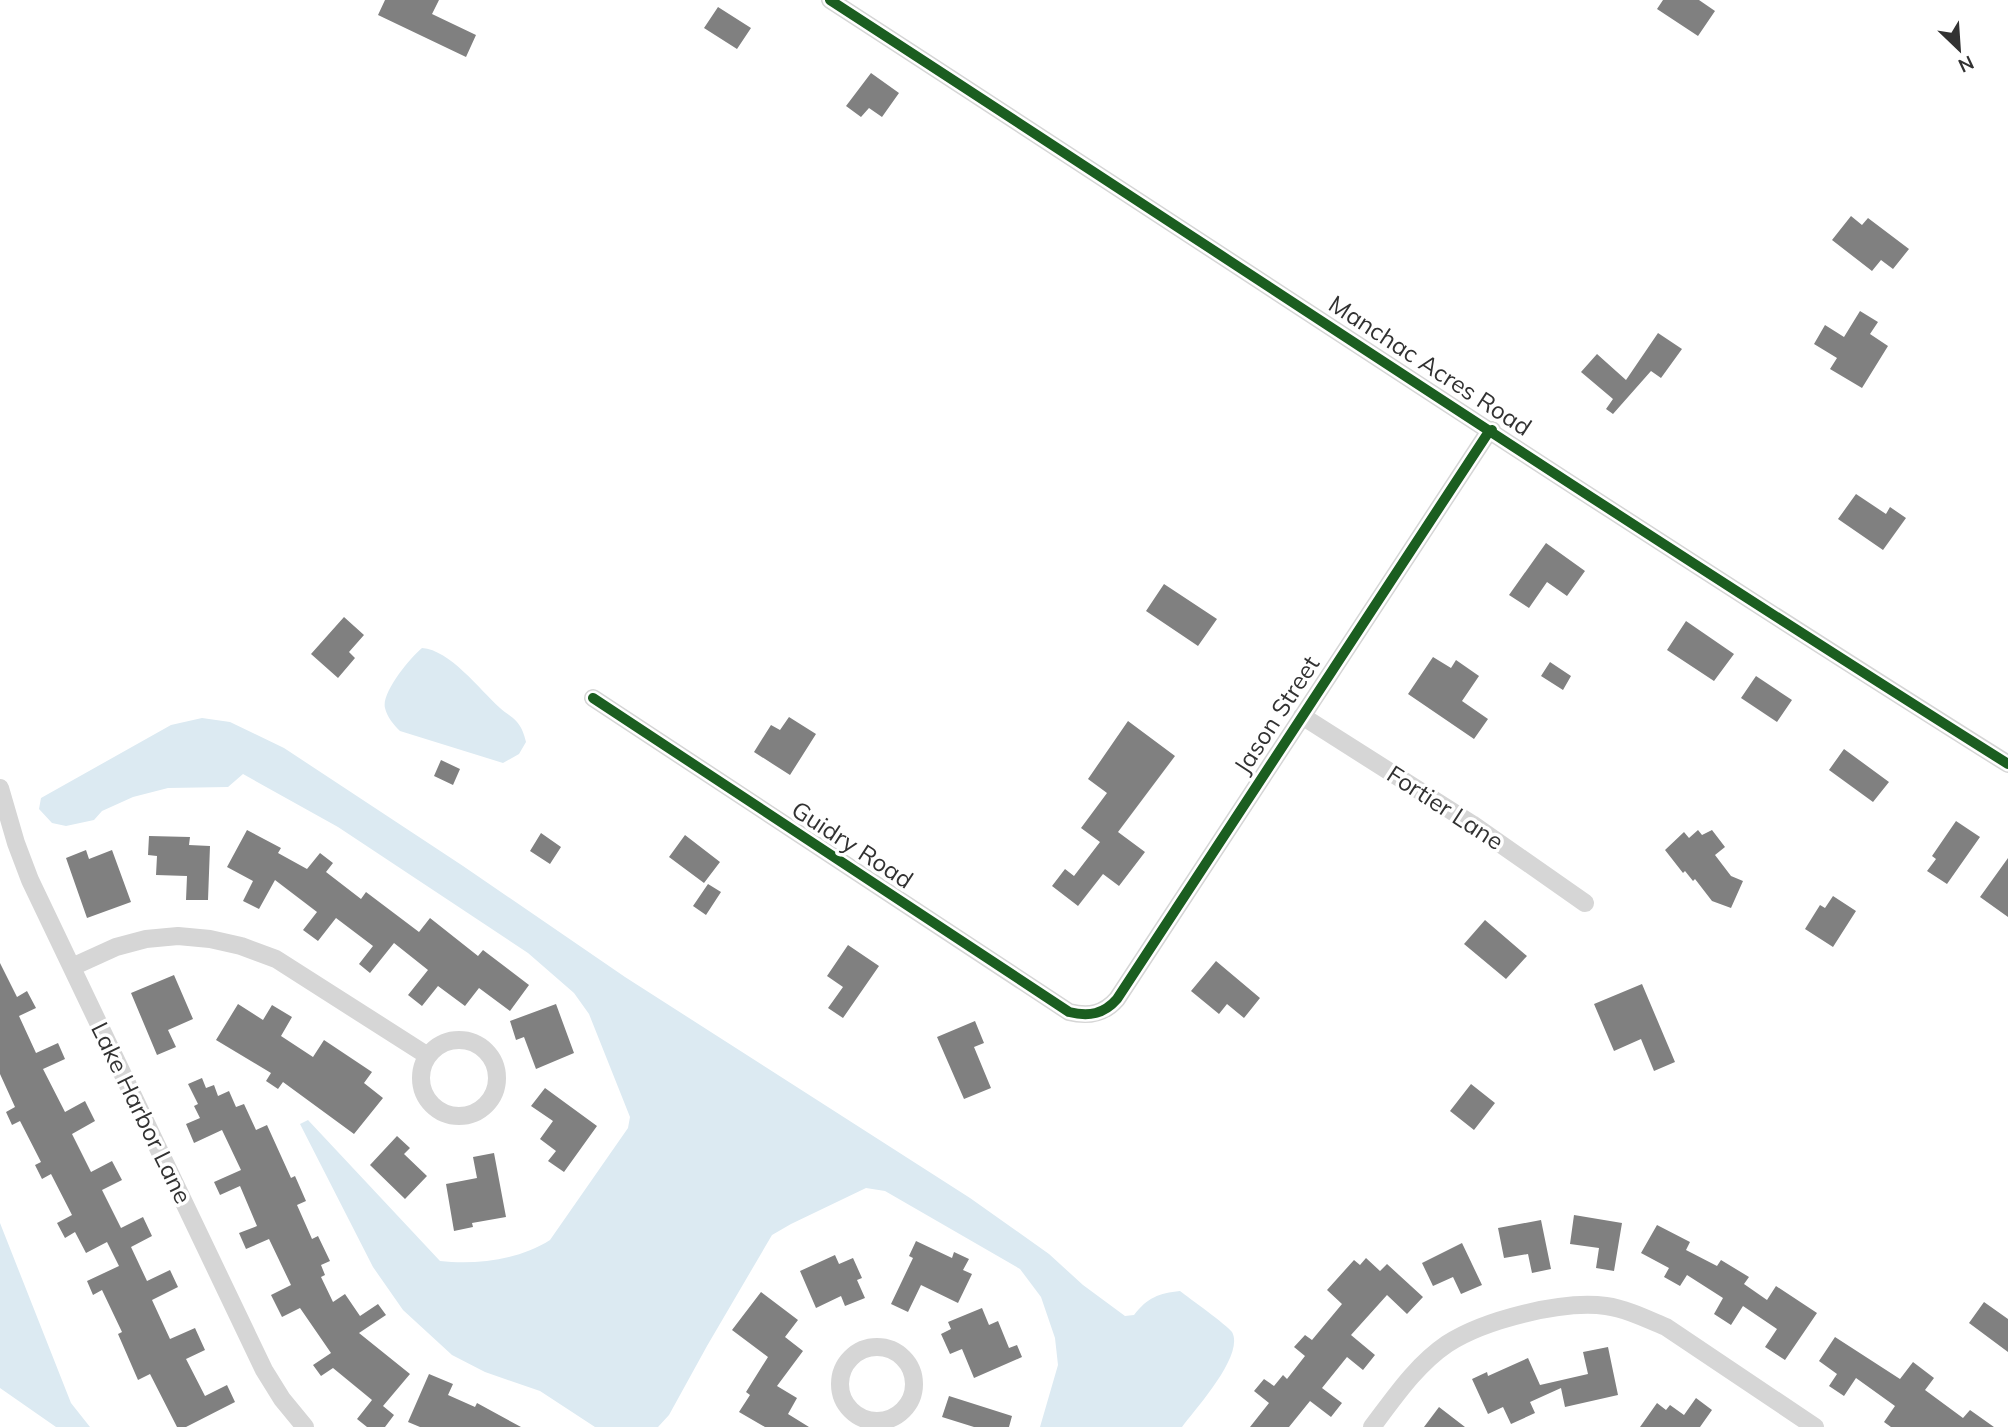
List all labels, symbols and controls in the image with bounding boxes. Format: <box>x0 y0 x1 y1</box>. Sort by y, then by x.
north arrow <box>1924 14 1994 84</box>
text: N <box>1955 50 1978 78</box>
street label: Manchac Acres Road <box>1324 288 1538 442</box>
street label: Jason Street <box>1227 650 1325 779</box>
street label: Fortier Lane <box>1382 758 1509 856</box>
street label: Guidry Road <box>786 794 919 895</box>
street label: Lake Harbor Lane <box>85 1017 199 1208</box>

